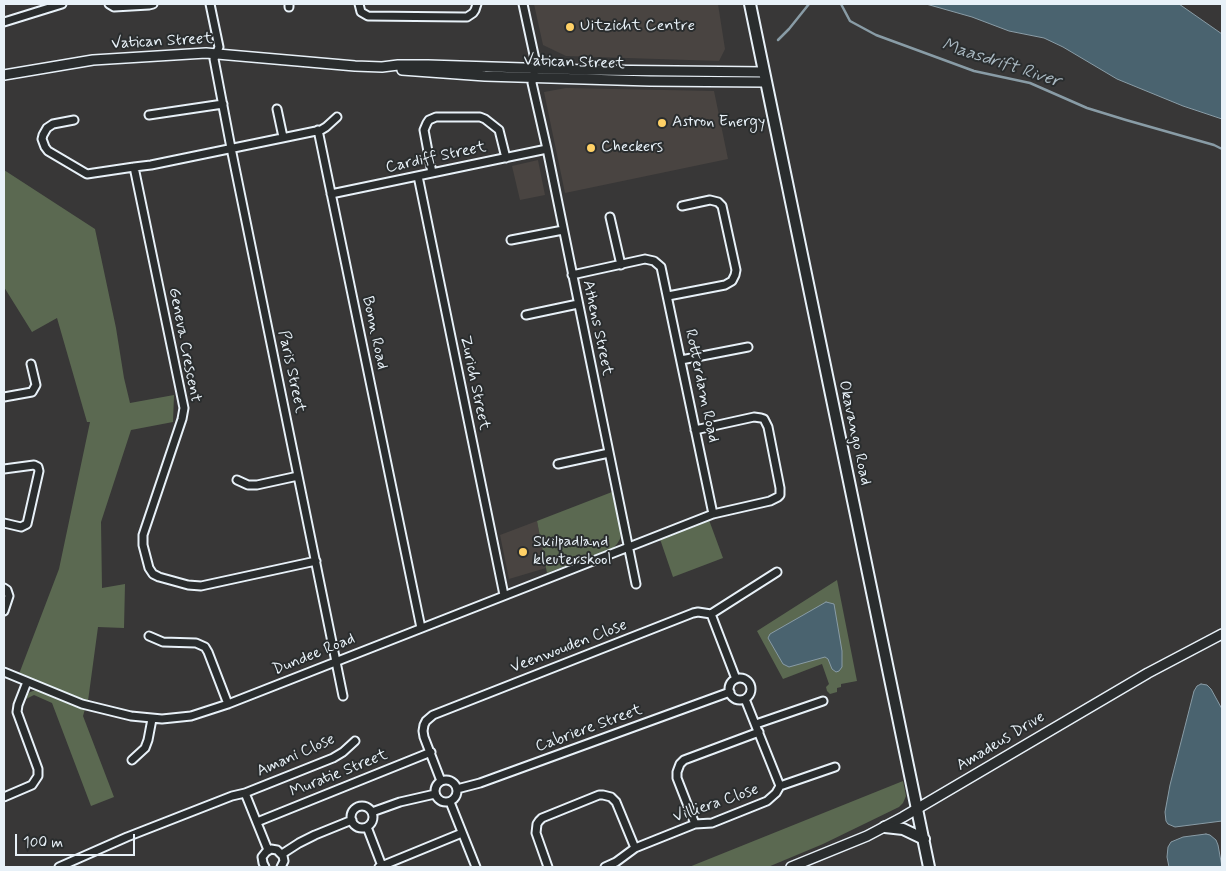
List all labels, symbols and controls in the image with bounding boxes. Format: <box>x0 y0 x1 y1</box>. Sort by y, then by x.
place label: Uitzicht Centre <box>580 17 695 37</box>
marker: Uitzicht Centre <box>564 21 576 33</box>
street label: Vatican Street <box>111 30 213 54</box>
water label: Maasdrift River <box>939 35 1063 93</box>
street label: Vatican Street <box>523 52 625 74</box>
place label: Astron Energy <box>672 113 765 133</box>
marker: Astron Energy <box>656 117 668 129</box>
street label: Cardiff Street <box>384 138 488 178</box>
place label: Checkers <box>601 138 663 158</box>
marker: Checkers <box>585 142 597 154</box>
street label: Athens Street <box>578 278 616 378</box>
street label: Geneva Crescent <box>163 286 205 404</box>
street label: Bonn Road <box>357 295 391 371</box>
street label: Rotterdam Road <box>680 328 722 444</box>
street label: Paris Street <box>273 329 309 415</box>
street label: Zurich Street <box>455 334 493 432</box>
street label: Okavango Road <box>834 379 874 487</box>
place label: Skilpadland kleuterskool <box>533 533 611 571</box>
marker: Skilpadland kleuterskool <box>517 546 529 558</box>
street label: Veenwouden Close <box>508 616 630 678</box>
street label: Dundee Road <box>270 630 358 680</box>
street label: Cabriere Street <box>533 701 645 757</box>
street label: Amadeus Drive <box>953 708 1049 776</box>
street label: Amani Close <box>254 730 338 782</box>
street label: Muratie Street <box>287 746 391 802</box>
street label: Villiera Close <box>671 780 761 828</box>
scale bar <box>18 824 138 856</box>
text: 100 m <box>23 833 63 853</box>

